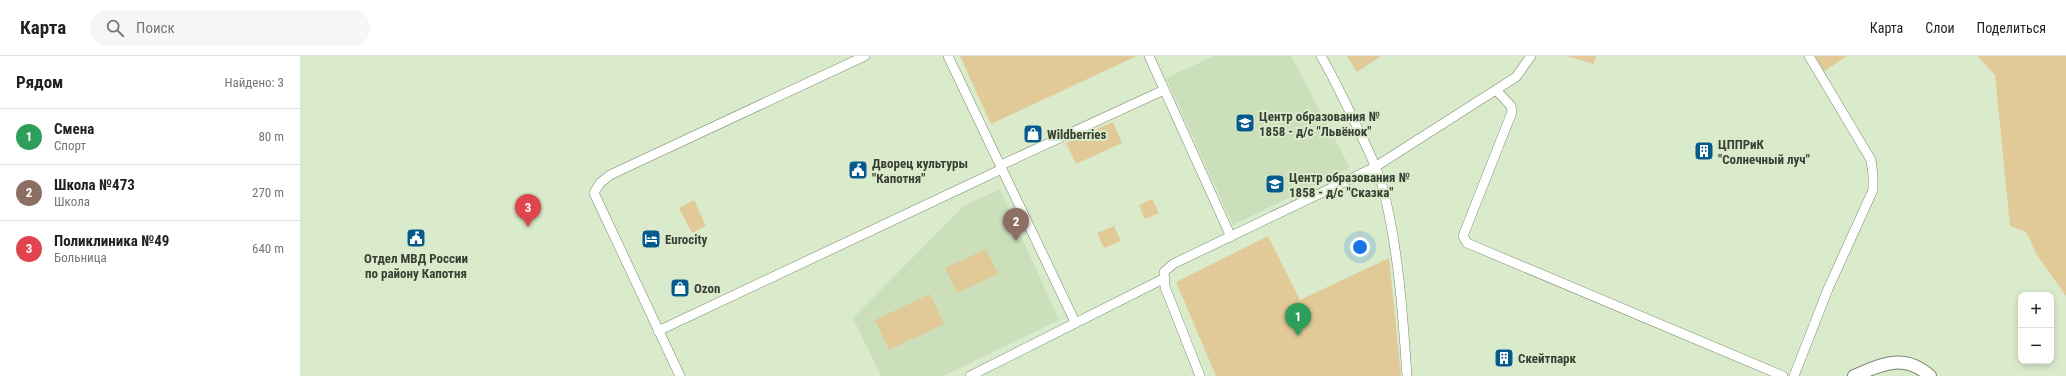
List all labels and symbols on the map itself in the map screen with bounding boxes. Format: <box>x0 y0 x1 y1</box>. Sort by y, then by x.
place label: Центр образования № 1858 - д/с "Львёнок" <box>1259 109 1380 139</box>
school or university icon: Центр образования № 1858 - д/с "Львёнок" <box>1234 112 1256 134</box>
shop icon: Wildberries <box>1022 123 1044 145</box>
place label: Wildberries <box>1047 127 1106 142</box>
place label: ЦППРиК "Солнечный луч" <box>1718 137 1810 167</box>
building icon: ЦППРиК "Солнечный луч" <box>1693 140 1715 162</box>
place label: Дворец культуры "Капотня" <box>872 156 968 186</box>
public building icon: Дворец культуры "Капотня" <box>847 159 869 181</box>
place label: Центр образования № 1858 - д/с "Сказка" <box>1289 170 1410 200</box>
school or university icon: Центр образования № 1858 - д/с "Сказка" <box>1264 173 1286 195</box>
pin: 3 <box>515 194 541 227</box>
pin: 2 <box>1003 208 1029 241</box>
public building icon: Отдел МВД России по району Капотня <box>405 227 427 249</box>
hotel icon: Eurocity <box>640 228 662 250</box>
place label: Eurocity <box>665 232 707 247</box>
your location <box>1350 237 1370 257</box>
place label: Отдел МВД России по району Капотня <box>364 251 468 281</box>
shop icon: Ozon <box>669 277 691 299</box>
place label: Ozon <box>694 281 721 296</box>
pin: 1 <box>1285 303 1311 336</box>
building icon: Скейтпарк <box>1493 347 1515 369</box>
place label: Скейтпарк <box>1518 351 1577 366</box>

